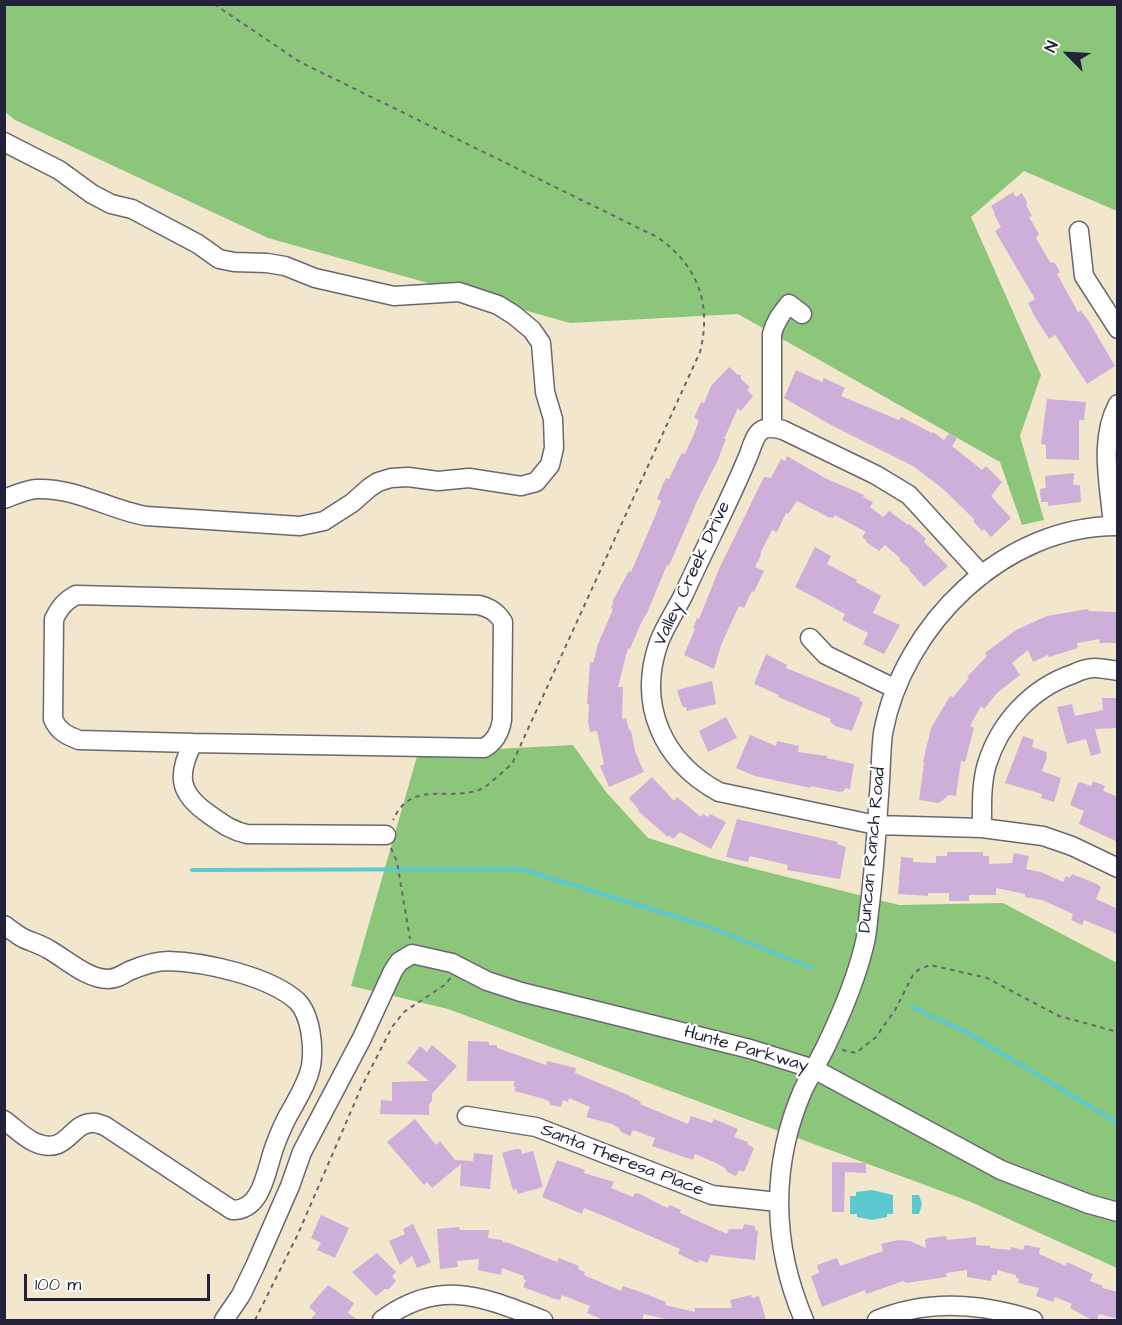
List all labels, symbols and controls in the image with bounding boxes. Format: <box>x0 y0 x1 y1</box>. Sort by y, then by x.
north arrow <box>1038 24 1098 84</box>
text: N <box>1039 38 1064 56</box>
street label: Valley Creek Drive <box>650 498 736 650</box>
street label: Duncan Ranch Road <box>855 766 891 934</box>
street label: Hunte Parkway <box>681 1022 811 1078</box>
street label: Santa Theresa Place <box>537 1120 707 1202</box>
scale bar <box>27 1262 213 1300</box>
text: 100 m <box>35 1272 81 1297</box>

